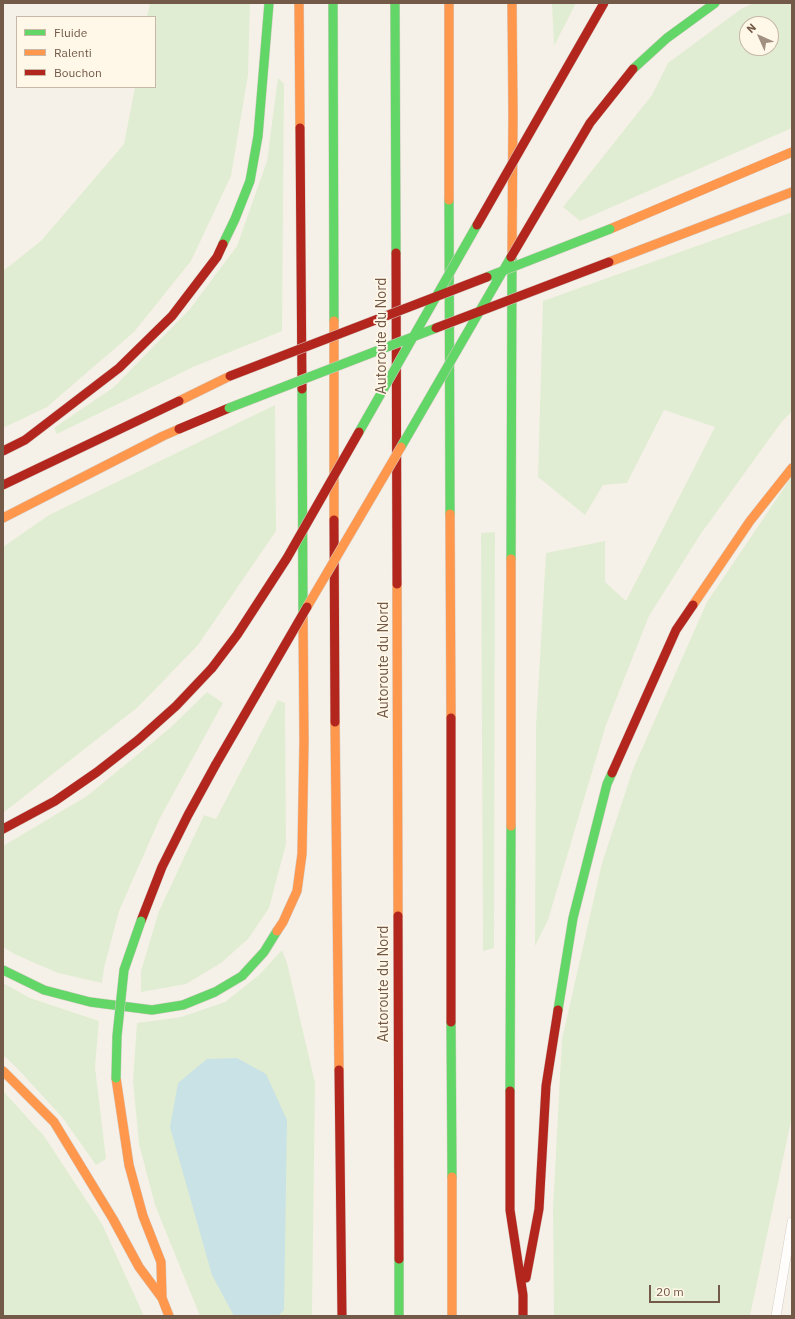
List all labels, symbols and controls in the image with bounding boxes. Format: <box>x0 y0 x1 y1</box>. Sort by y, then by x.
legend <box>16 16 156 88</box>
north arrow <box>739 16 779 56</box>
text: N <box>743 20 759 36</box>
text: Fluide <box>54 25 87 40</box>
text: Ralenti <box>54 45 92 60</box>
text: Bouchon <box>54 65 102 80</box>
street label: Autoroute du Nord <box>374 278 390 394</box>
street label: Autoroute du Nord <box>376 602 392 718</box>
street label: Autoroute du Nord <box>376 926 392 1042</box>
scale bar <box>651 1277 722 1303</box>
text: 20 m <box>656 1284 684 1299</box>

